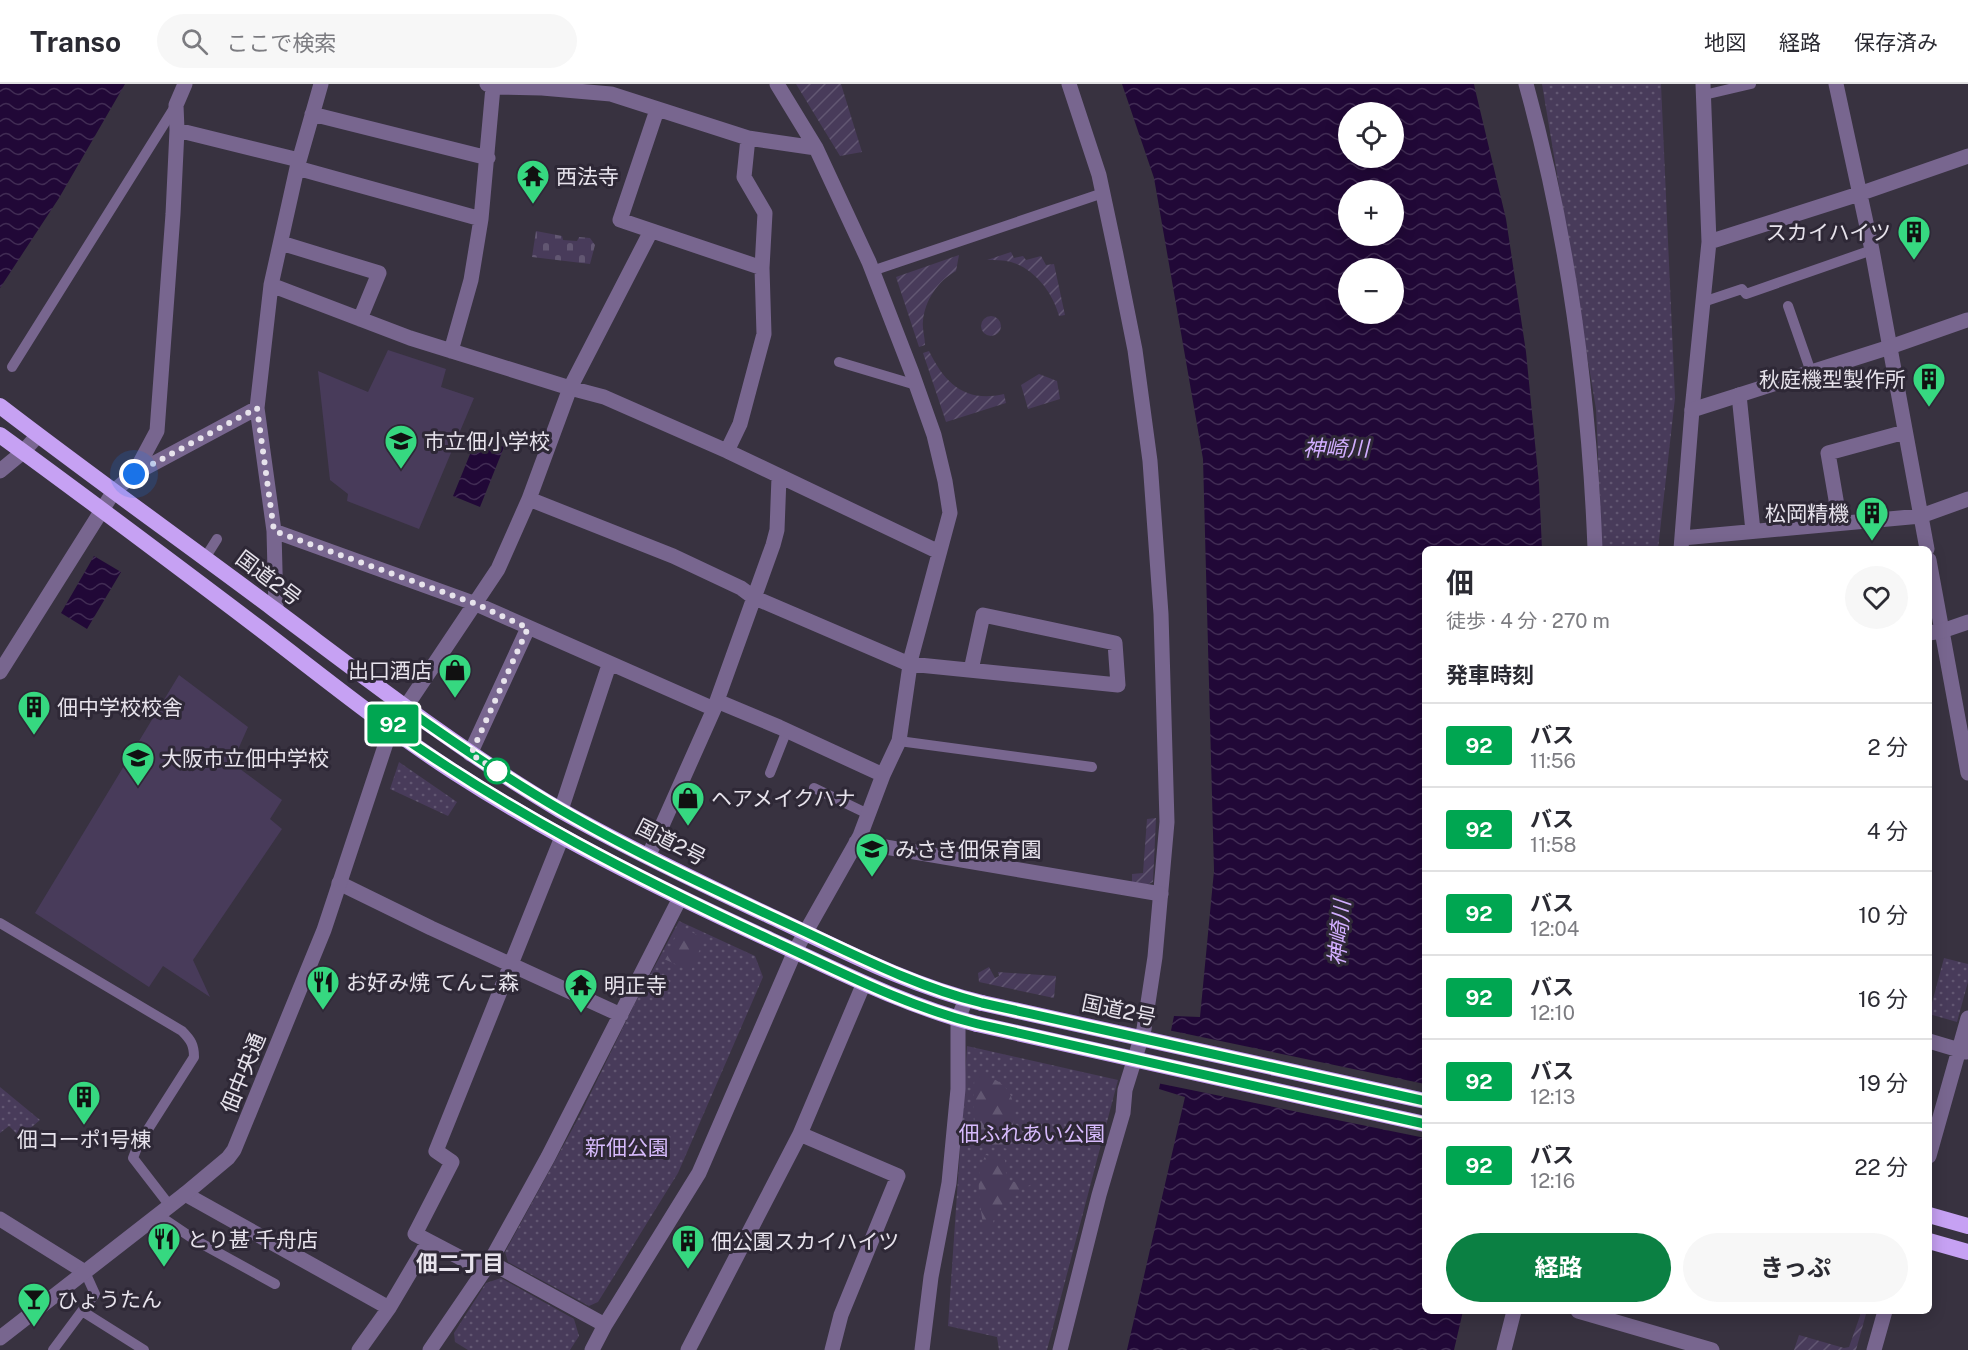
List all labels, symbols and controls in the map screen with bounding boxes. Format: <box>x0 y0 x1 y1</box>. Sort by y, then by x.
search box <box>157 14 577 68</box>
text: Transo <box>30 25 121 58</box>
icon: search <box>178 25 211 58</box>
text: ここで検索 <box>226 30 336 56</box>
text: 地図 <box>1704 30 1746 55</box>
text: 経路 <box>1779 30 1821 55</box>
text: 保存済み <box>1854 30 1938 55</box>
map controls <box>1338 102 1404 324</box>
button: locate <box>1338 102 1404 168</box>
temple icon: 西法寺 <box>515 158 551 205</box>
place label: 西法寺 <box>556 164 619 189</box>
button: + <box>1338 180 1404 246</box>
building icon: スカイハイツ <box>1896 214 1932 261</box>
place label: スカイハイツ <box>1766 220 1891 245</box>
button: − <box>1338 258 1404 324</box>
building icon: 秋庭機型製作所 <box>1911 361 1947 408</box>
place label: 秋庭機型製作所 <box>1759 367 1906 392</box>
school or university icon: 市立佃小学校 <box>383 423 419 470</box>
place label: 市立佃小学校 <box>424 429 550 454</box>
water label: 神崎川 <box>1303 435 1371 461</box>
your location <box>119 459 149 489</box>
building icon: 松岡精機 <box>1854 495 1890 542</box>
place label: 松岡精機 <box>1765 501 1849 526</box>
street label: 国道2号 <box>231 545 307 611</box>
text: 佃 <box>1446 566 1474 599</box>
button: heart <box>1845 566 1908 629</box>
text: 徒歩 · 4 分 · 270 m <box>1446 609 1610 633</box>
shop icon: 出口酒店 <box>437 652 473 699</box>
place label: 出口酒店 <box>348 658 432 683</box>
text: 発車時刻 <box>1446 662 1534 688</box>
building icon: 佃中学校校舎 <box>16 689 52 736</box>
place label: 佃中学校校舎 <box>57 695 183 720</box>
line badge: 92 <box>366 704 420 744</box>
text: 92 <box>379 712 407 737</box>
text: バス <box>1530 722 1574 748</box>
text: 92 <box>1465 733 1493 758</box>
text: 2 分 <box>1868 734 1908 760</box>
school or university icon: 大阪市立佃中学校 <box>120 740 156 787</box>
place label: 大阪市立佃中学校 <box>161 746 329 771</box>
text: 11:56 <box>1530 749 1576 773</box>
unlabelled marker <box>484 758 510 784</box>
shop icon: ヘアメイクハナ <box>670 780 706 827</box>
place label: ヘアメイクハナ <box>711 786 855 811</box>
text: バス <box>1530 806 1574 832</box>
street label: 国道2号 <box>632 814 710 870</box>
text: 92 <box>1465 817 1493 842</box>
text: 4 分 <box>1867 818 1908 844</box>
school or university icon: みさき佃保育園 <box>854 831 890 878</box>
text: 11:58 <box>1530 833 1577 857</box>
place label: みさき佃保育園 <box>895 837 1042 862</box>
text: バス <box>1530 890 1574 916</box>
water label: 神崎川 <box>1323 897 1355 967</box>
text: 92 <box>1465 901 1493 926</box>
text: 10 分 <box>1858 902 1908 928</box>
text: 12:04 <box>1530 917 1579 941</box>
restaurant icon: お好み焼 てんこ森 <box>305 964 341 1011</box>
temple icon: 明正寺 <box>563 967 599 1014</box>
place label: お好み焼 てんこ森 <box>346 970 519 995</box>
place label: 明正寺 <box>604 973 667 998</box>
text: バス <box>1530 974 1574 1000</box>
text: 92 <box>1465 985 1493 1010</box>
text: 16 分 <box>1858 986 1908 1012</box>
street label: 国道2号 <box>1079 990 1159 1030</box>
text: 12:10 <box>1530 1001 1575 1025</box>
street label: 佃中央通 <box>216 1029 270 1117</box>
text: バス <box>1530 1058 1574 1084</box>
text: 92 <box>1465 1069 1493 1094</box>
text: 19 分 <box>1858 1070 1908 1096</box>
building icon: 佃コーポ1号棟 <box>66 1079 102 1126</box>
text: 12:13 <box>1530 1085 1575 1109</box>
park label: 佃ふれあい公園 <box>959 1121 1106 1146</box>
place label: 佃コーポ1号棟 <box>17 1127 151 1152</box>
park label: 新佃公園 <box>585 1135 669 1160</box>
text: バス <box>1530 1142 1574 1168</box>
text: 92 <box>1465 1153 1493 1178</box>
text: 22 分 <box>1854 1154 1908 1180</box>
text: 12:16 <box>1530 1169 1575 1193</box>
restaurant icon: とり甚 千舟店 <box>146 1221 182 1268</box>
building icon: 佃公園スカイハイツ <box>670 1223 706 1270</box>
place label: とり甚 千舟店 <box>187 1227 318 1252</box>
place label: 佃公園スカイハイツ <box>711 1229 899 1254</box>
button: 経路 <box>1446 1233 1671 1302</box>
button: きっぷ <box>1683 1233 1908 1302</box>
district label: 佃二丁目 <box>416 1250 504 1276</box>
bar icon: ひょうたん <box>16 1281 52 1328</box>
place label: ひょうたん <box>57 1287 162 1312</box>

